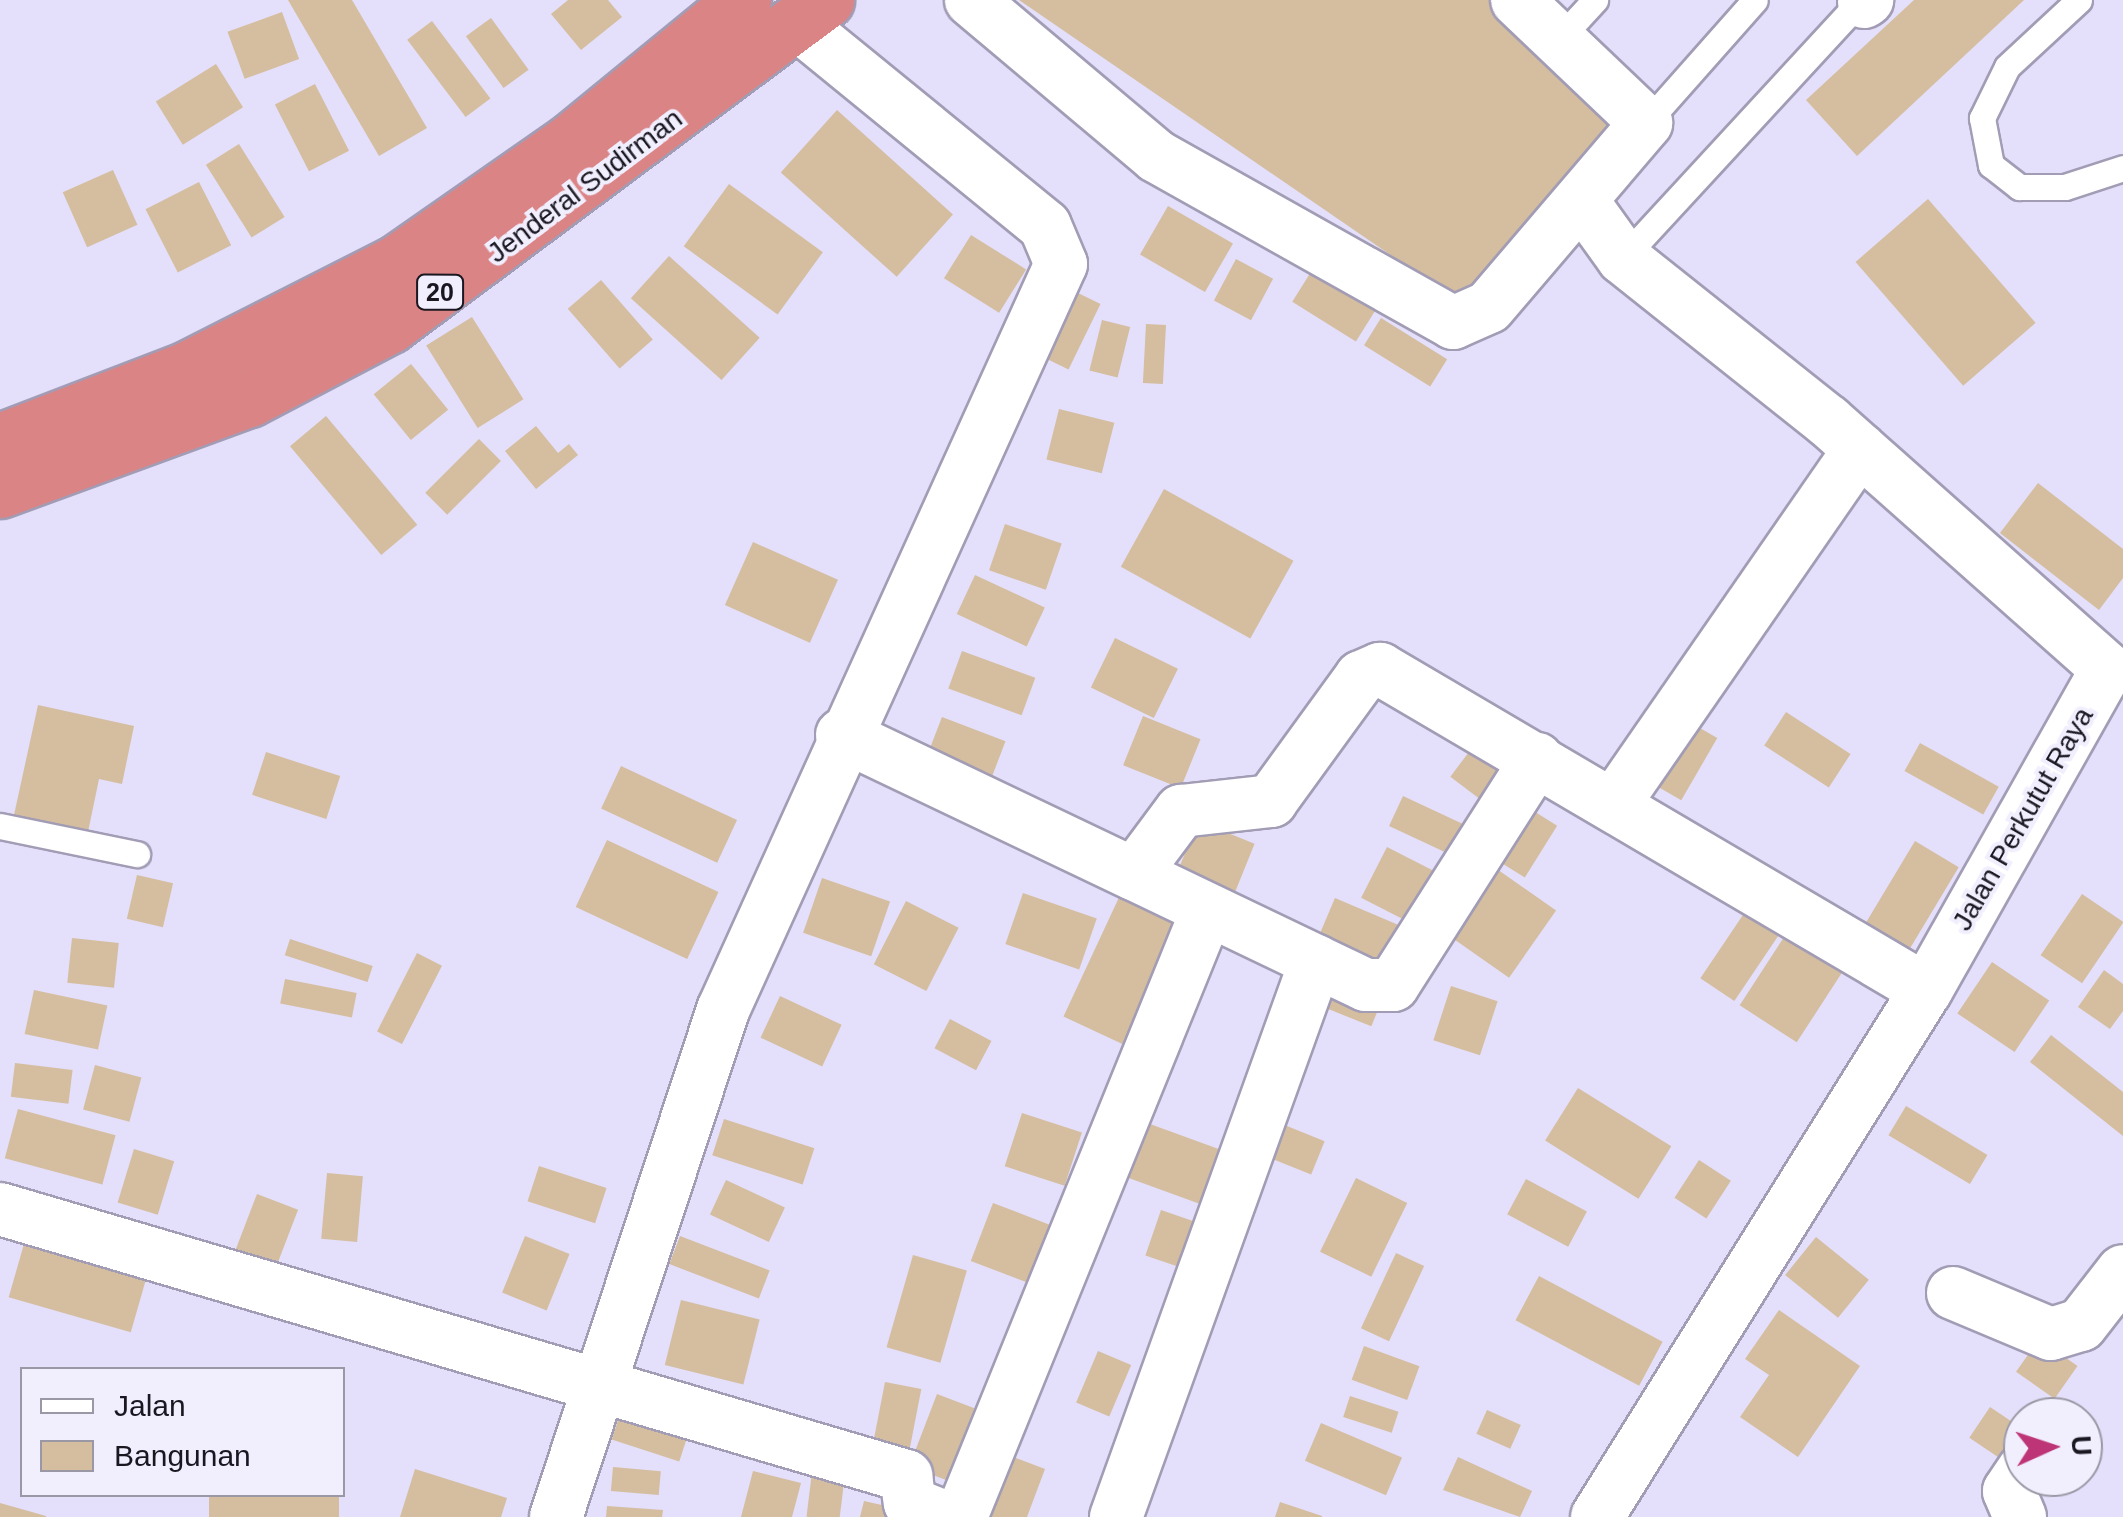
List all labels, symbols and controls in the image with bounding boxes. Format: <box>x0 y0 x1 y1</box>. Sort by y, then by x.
street label: Jenderal Sudirman <box>481 102 689 270</box>
road number: 20 <box>415 272 465 312</box>
street label: Jalan Perkutut Raya <box>1945 701 2101 937</box>
legend <box>20 1367 345 1497</box>
text: Jalan <box>114 1389 186 1422</box>
north arrow <box>2003 1397 2103 1497</box>
text: U <box>2065 1435 2097 1456</box>
text: Bangunan <box>114 1439 251 1472</box>

